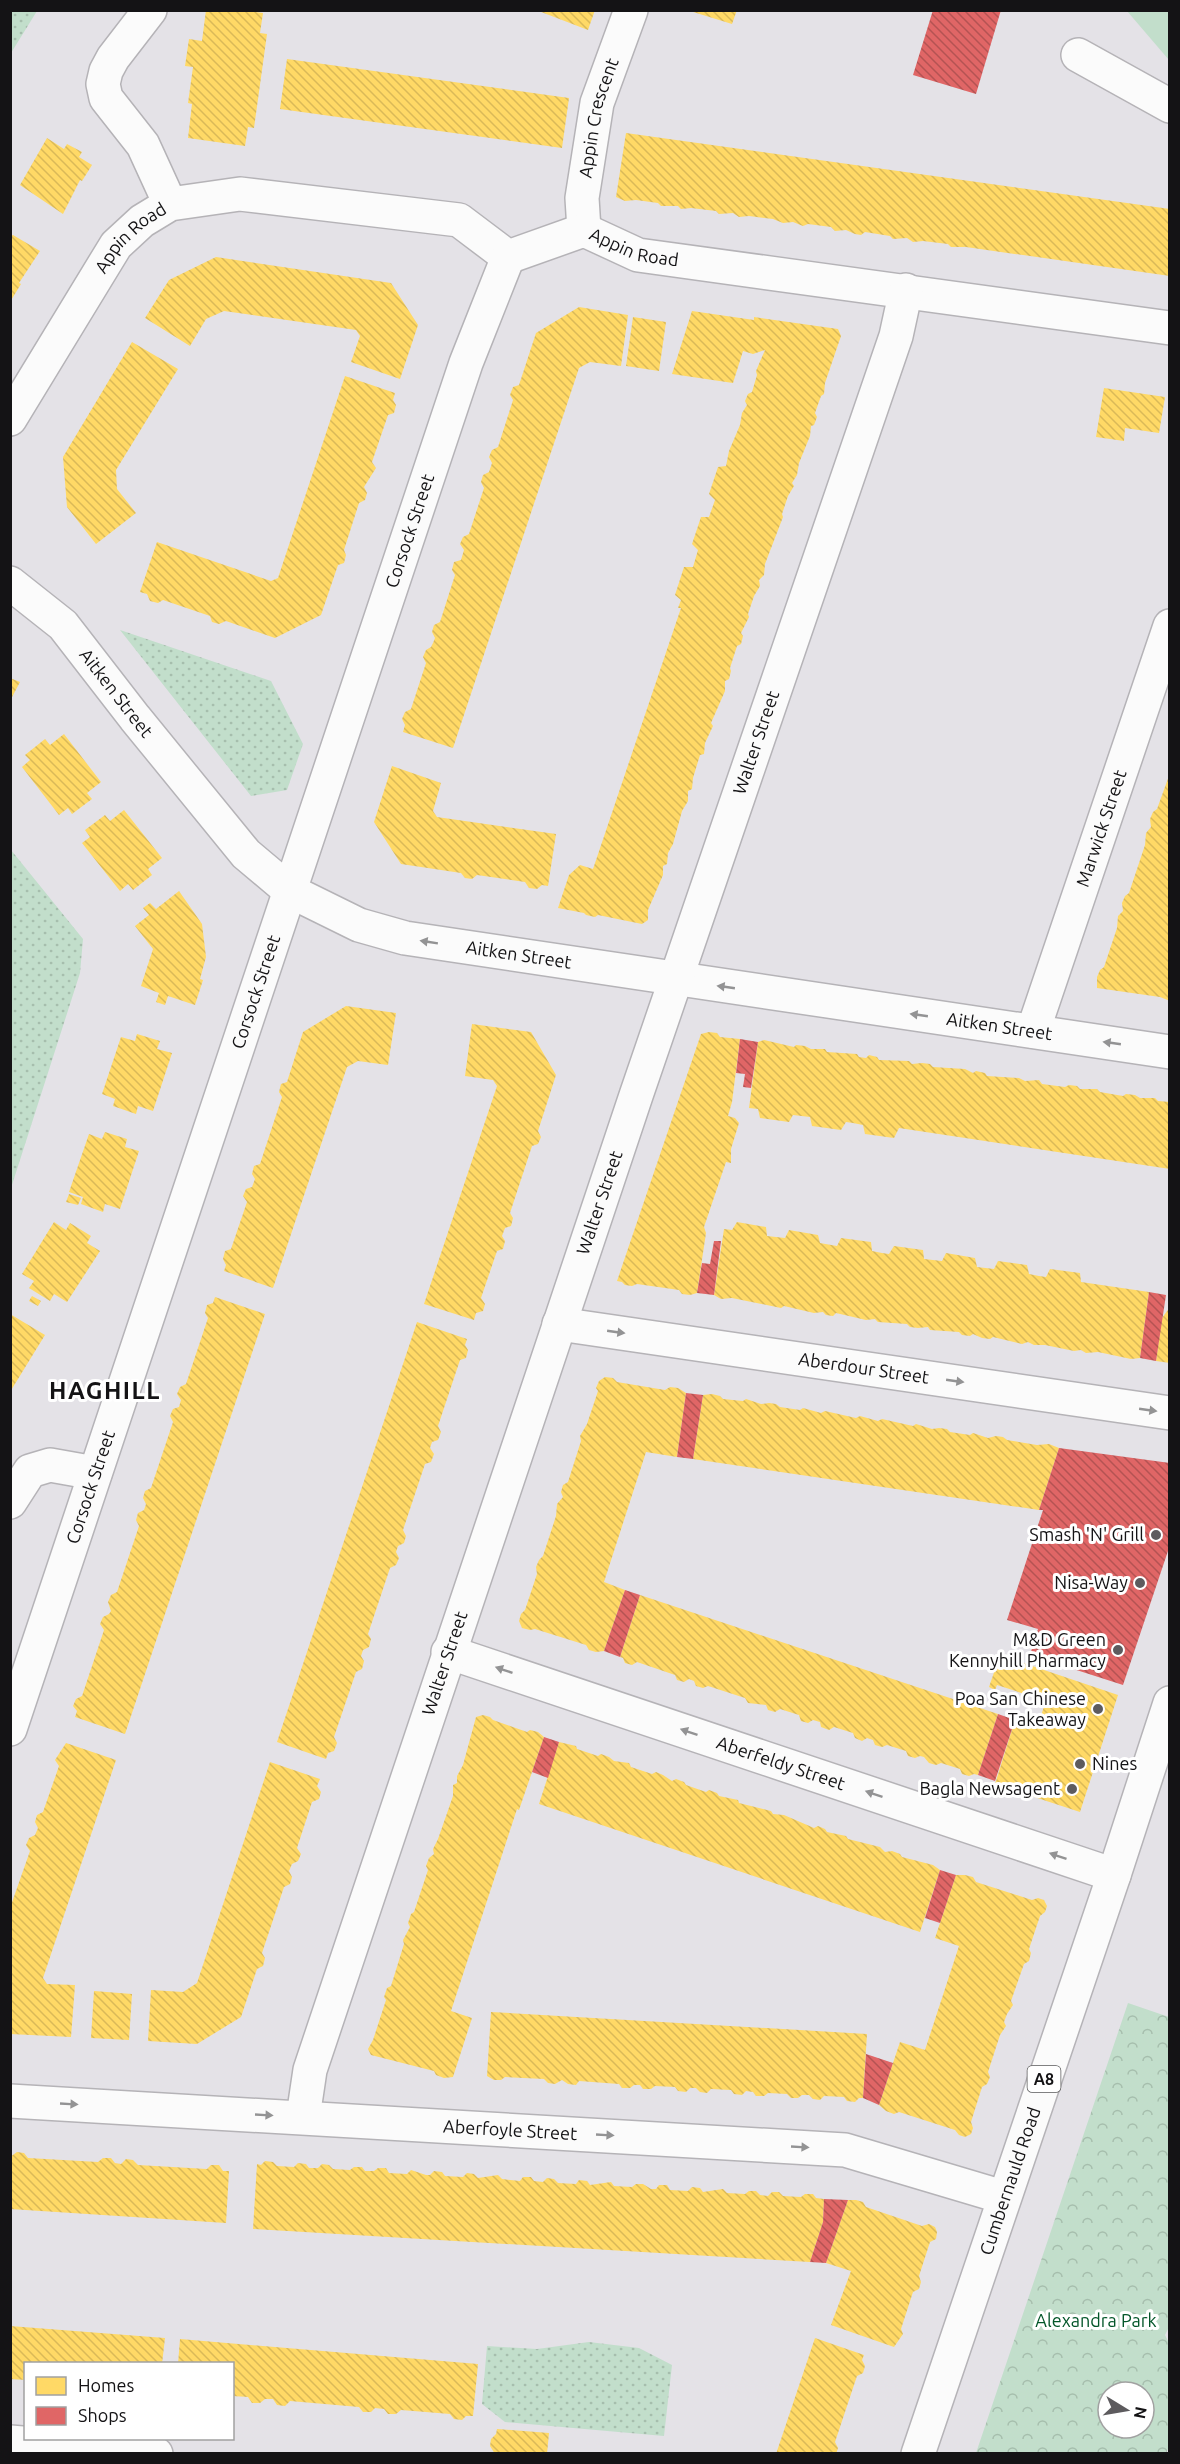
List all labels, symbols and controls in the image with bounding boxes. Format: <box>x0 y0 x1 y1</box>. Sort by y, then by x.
street label: Appin Crescent <box>574 55 622 179</box>
street label: Appin Road <box>90 198 169 276</box>
street label: Appin Road <box>587 223 680 269</box>
street label: Corsock Street <box>381 471 437 590</box>
street label: Aitken Street <box>76 644 157 741</box>
street label: Walter Street <box>728 688 782 797</box>
street label: Marwick Street <box>1072 767 1130 889</box>
street label: Corsock Street <box>227 932 283 1051</box>
street label: Aitken Street <box>465 936 573 972</box>
one-way arrow <box>419 937 438 946</box>
one-way arrow <box>716 983 735 992</box>
street label: Aitken Street <box>945 1008 1054 1043</box>
one-way arrow <box>909 1010 928 1019</box>
one-way arrow <box>1102 1038 1121 1047</box>
street label: Walter Street <box>572 1148 626 1257</box>
one-way arrow <box>607 1328 626 1337</box>
street label: Aberdour Street <box>797 1348 930 1387</box>
district label: HAGHILL <box>49 1377 161 1404</box>
one-way arrow <box>945 1377 964 1386</box>
one-way arrow <box>1138 1405 1157 1414</box>
street label: Corsock Street <box>62 1427 118 1546</box>
place label: Smash 'N' Grill <box>1029 1524 1144 1544</box>
marker: Smash 'N' Grill <box>1149 1528 1163 1542</box>
place label: Nisa-Way <box>1054 1572 1128 1592</box>
marker: Nisa-Way <box>1133 1576 1147 1590</box>
street label: Walter Street <box>417 1608 471 1718</box>
place label: M&D Green Kennyhill Pharmacy <box>949 1629 1106 1670</box>
marker: M&D Green Kennyhill Pharmacy <box>1111 1643 1125 1657</box>
one-way arrow <box>495 1665 513 1675</box>
place label: Poa San Chinese Takeaway <box>955 1688 1086 1729</box>
marker: Poa San Chinese Takeaway <box>1091 1702 1105 1716</box>
one-way arrow <box>680 1727 698 1737</box>
street label: Aberfeldy Street <box>714 1732 848 1793</box>
place label: Nines <box>1092 1753 1137 1773</box>
marker: Nines <box>1073 1757 1087 1771</box>
place label: Bagla Newsagent <box>919 1778 1060 1798</box>
marker: Bagla Newsagent <box>1065 1782 1079 1796</box>
one-way arrow <box>864 1789 882 1799</box>
one-way arrow <box>1049 1851 1067 1861</box>
road number: A8 <box>1028 2066 1060 2092</box>
one-way arrow <box>59 2100 78 2109</box>
street label: Cumbernauld Road <box>975 2104 1044 2257</box>
one-way arrow <box>254 2111 273 2120</box>
street label: Aberfoyle Street <box>443 2115 578 2143</box>
one-way arrow <box>596 2131 615 2140</box>
one-way arrow <box>790 2142 809 2151</box>
park label: Alexandra Park <box>1035 2310 1157 2330</box>
legend <box>24 2362 234 2440</box>
text: Homes <box>78 2375 135 2395</box>
north arrow <box>1096 2380 1156 2440</box>
text: Shops <box>78 2405 127 2425</box>
text: N <box>1131 2405 1151 2420</box>

